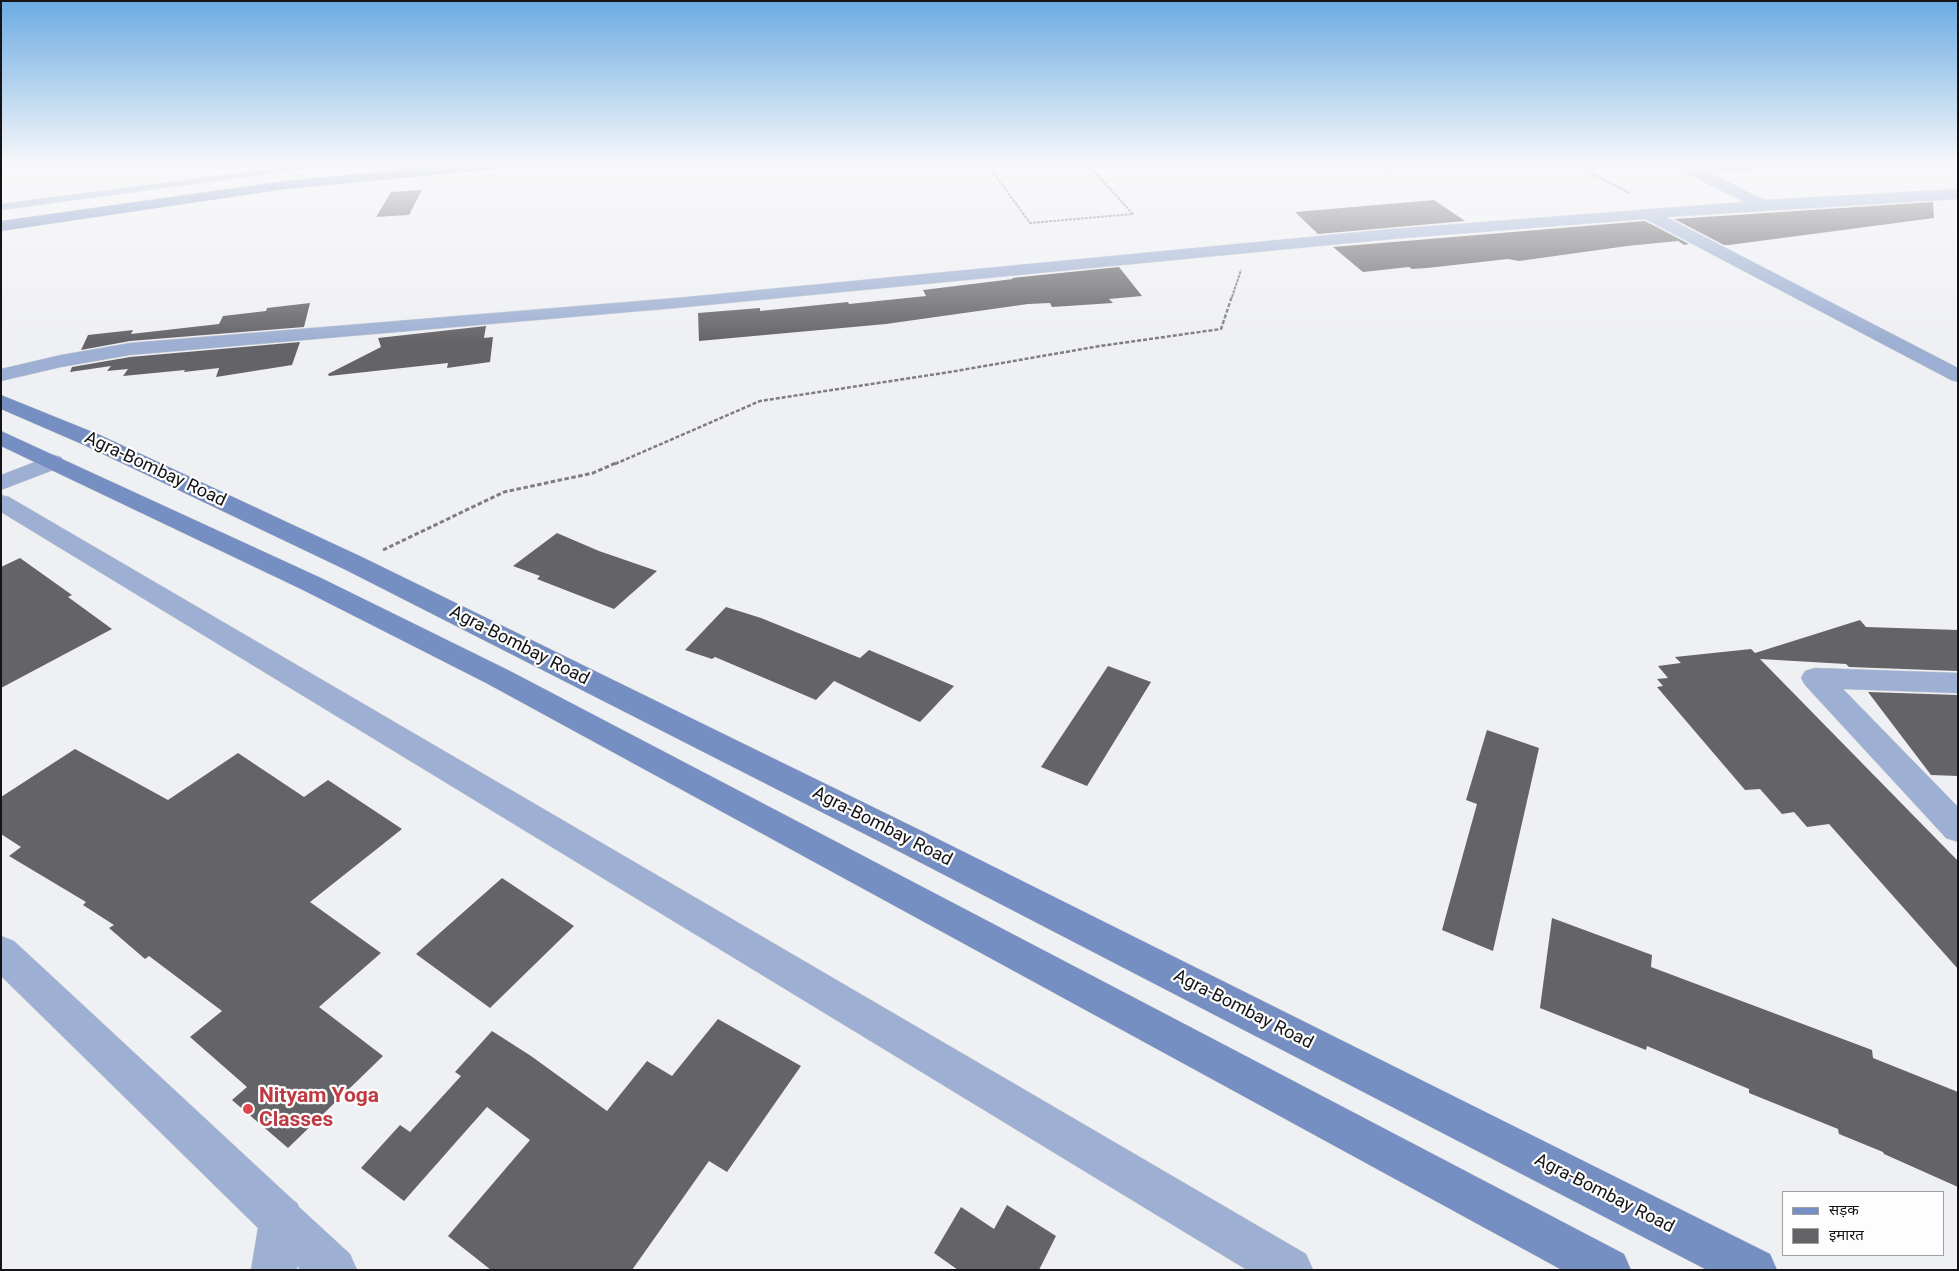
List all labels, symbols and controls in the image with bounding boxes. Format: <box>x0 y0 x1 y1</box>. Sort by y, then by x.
street label: Agra-Bombay Road <box>81 428 229 512</box>
street label: Agra-Bombay Road <box>446 601 592 691</box>
street label: Agra-Bombay Road <box>809 782 955 872</box>
street label: Agra-Bombay Road <box>1170 965 1316 1055</box>
place label: Nityam Yoga Classes <box>259 1084 379 1134</box>
marker: Nityam Yoga Classes <box>241 1102 255 1116</box>
street label: Agra-Bombay Road <box>1531 1149 1677 1239</box>
legend <box>1782 1191 1944 1256</box>
text: सड़क <box>1829 1201 1859 1219</box>
text: इमारत <box>1829 1226 1864 1244</box>

